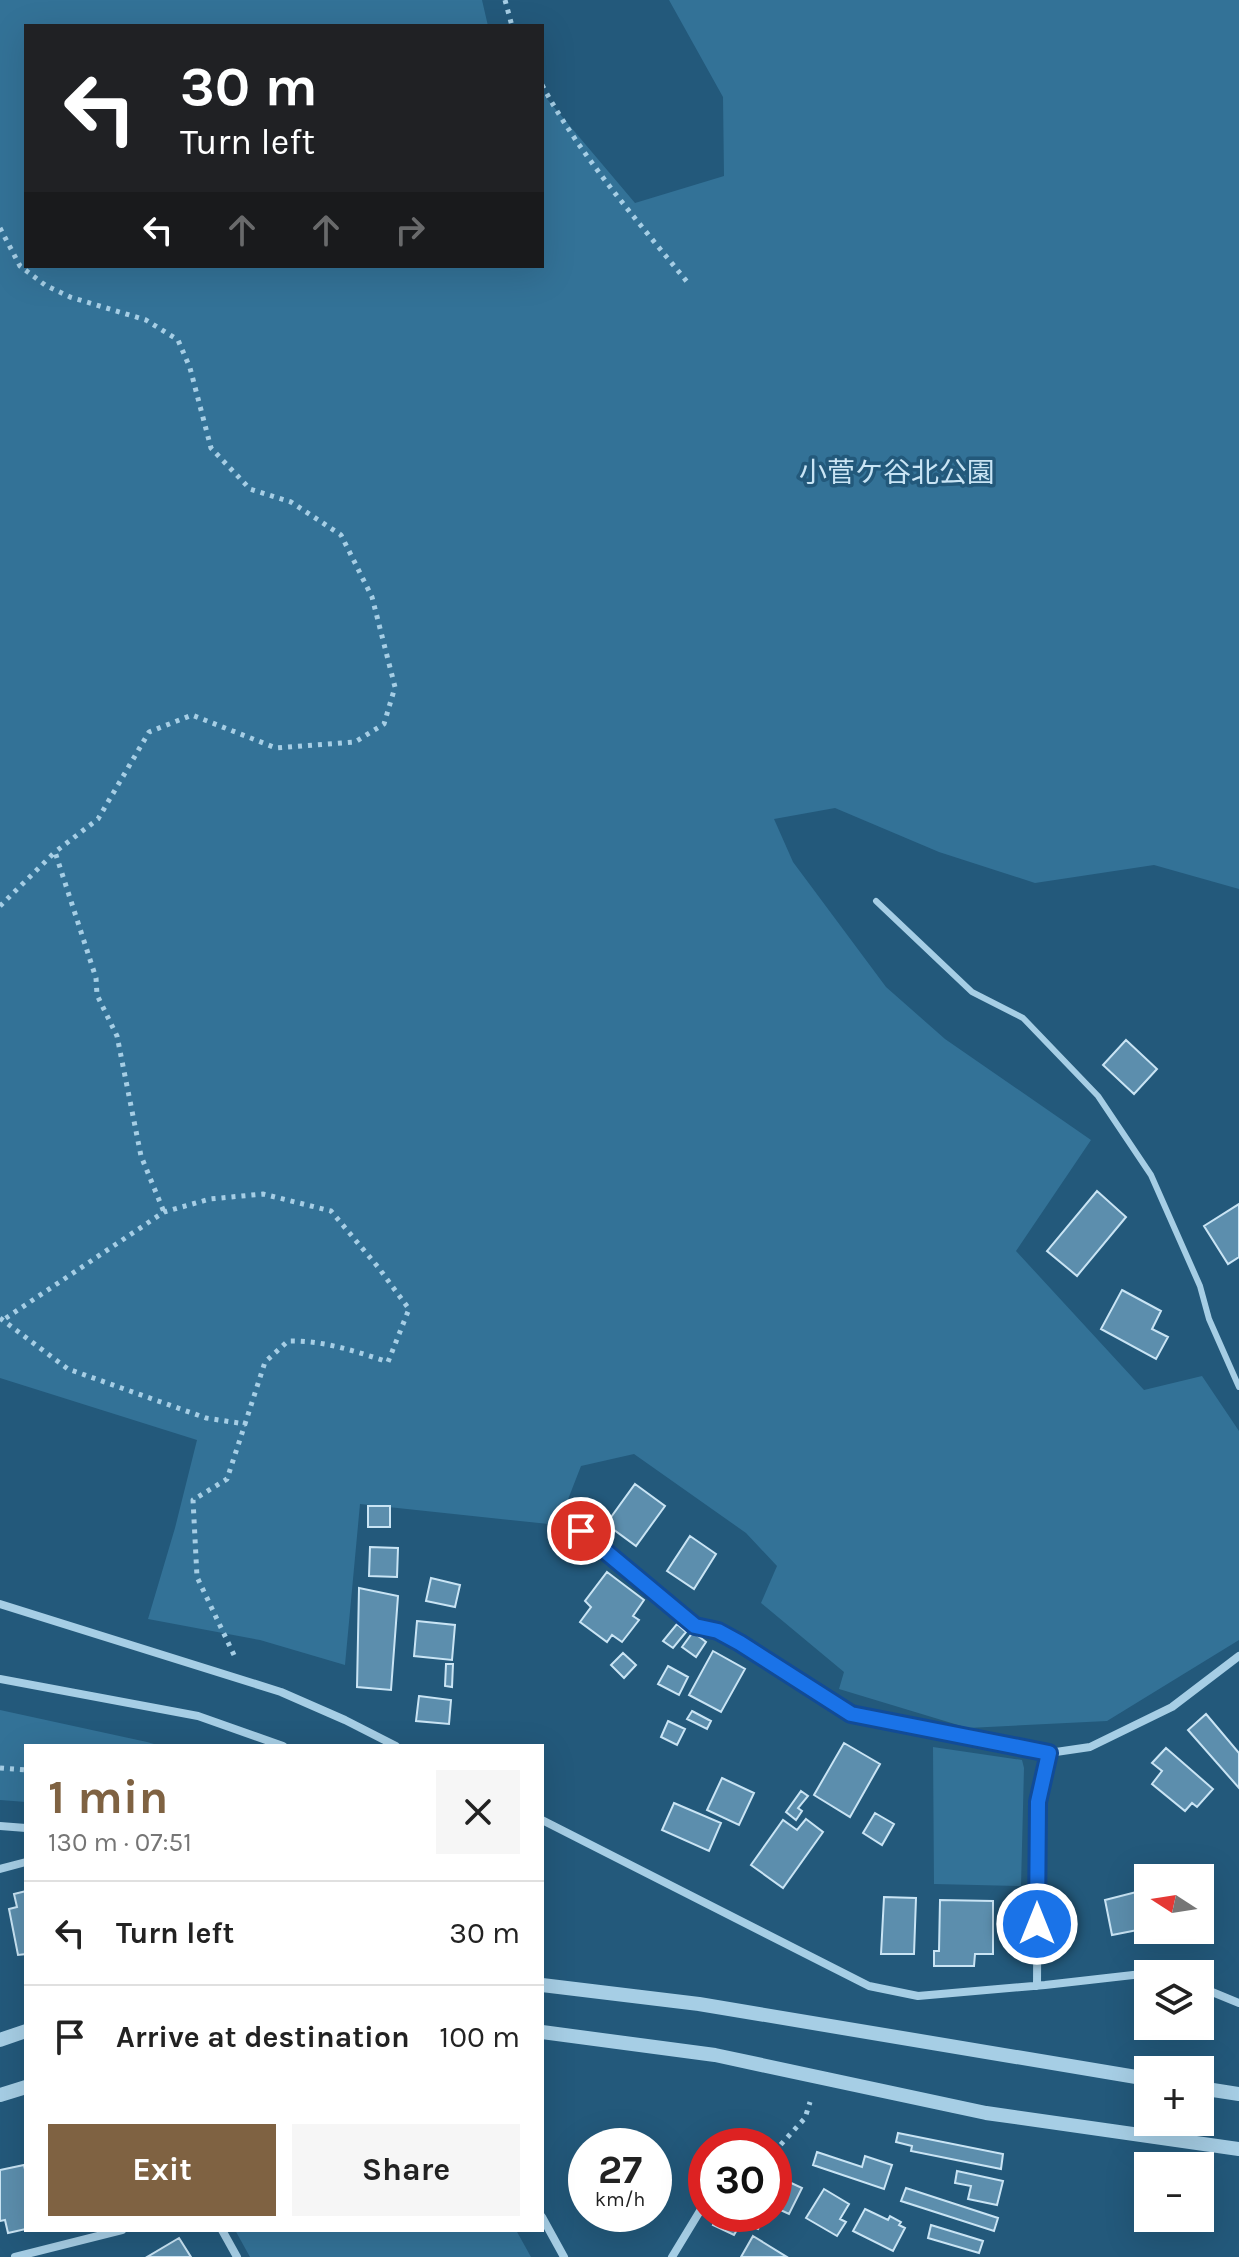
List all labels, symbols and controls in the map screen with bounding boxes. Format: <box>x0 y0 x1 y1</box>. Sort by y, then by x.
text: 30 m <box>180 54 318 119</box>
icon: left <box>48 56 152 160</box>
text: Turn left <box>180 121 315 163</box>
icon: left <box>136 208 180 252</box>
icon: ahead <box>220 208 264 252</box>
icon: ahead <box>304 208 348 252</box>
icon: right <box>388 208 432 252</box>
park label: 小菅ケ谷北公園 <box>799 456 995 489</box>
pin <box>547 1497 615 1565</box>
icon: arrive <box>559 1509 603 1553</box>
text: 1 min <box>48 1769 168 1825</box>
button: close <box>436 1770 520 1854</box>
text: 130 m · 07:51 <box>48 1827 192 1858</box>
north arrow <box>1134 1864 1214 1944</box>
map controls <box>1134 1864 1214 2232</box>
position arrow <box>995 1882 1079 1966</box>
icon: left <box>48 1911 92 1955</box>
text: Turn left <box>116 1915 234 1951</box>
text: 30 m <box>449 1915 520 1951</box>
button: layers <box>1134 1960 1214 2040</box>
icon: arrive <box>48 2015 92 2059</box>
text: Arrive at destination <box>116 2019 410 2055</box>
text: 100 m <box>439 2019 520 2055</box>
button: + <box>1134 2056 1214 2136</box>
button: Exit <box>48 2124 276 2216</box>
button: Share <box>292 2124 520 2216</box>
speed limit sign: 30 <box>688 2128 792 2232</box>
text: 27 <box>598 2146 642 2193</box>
button: − <box>1134 2152 1214 2232</box>
text: km/h <box>595 2188 645 2211</box>

